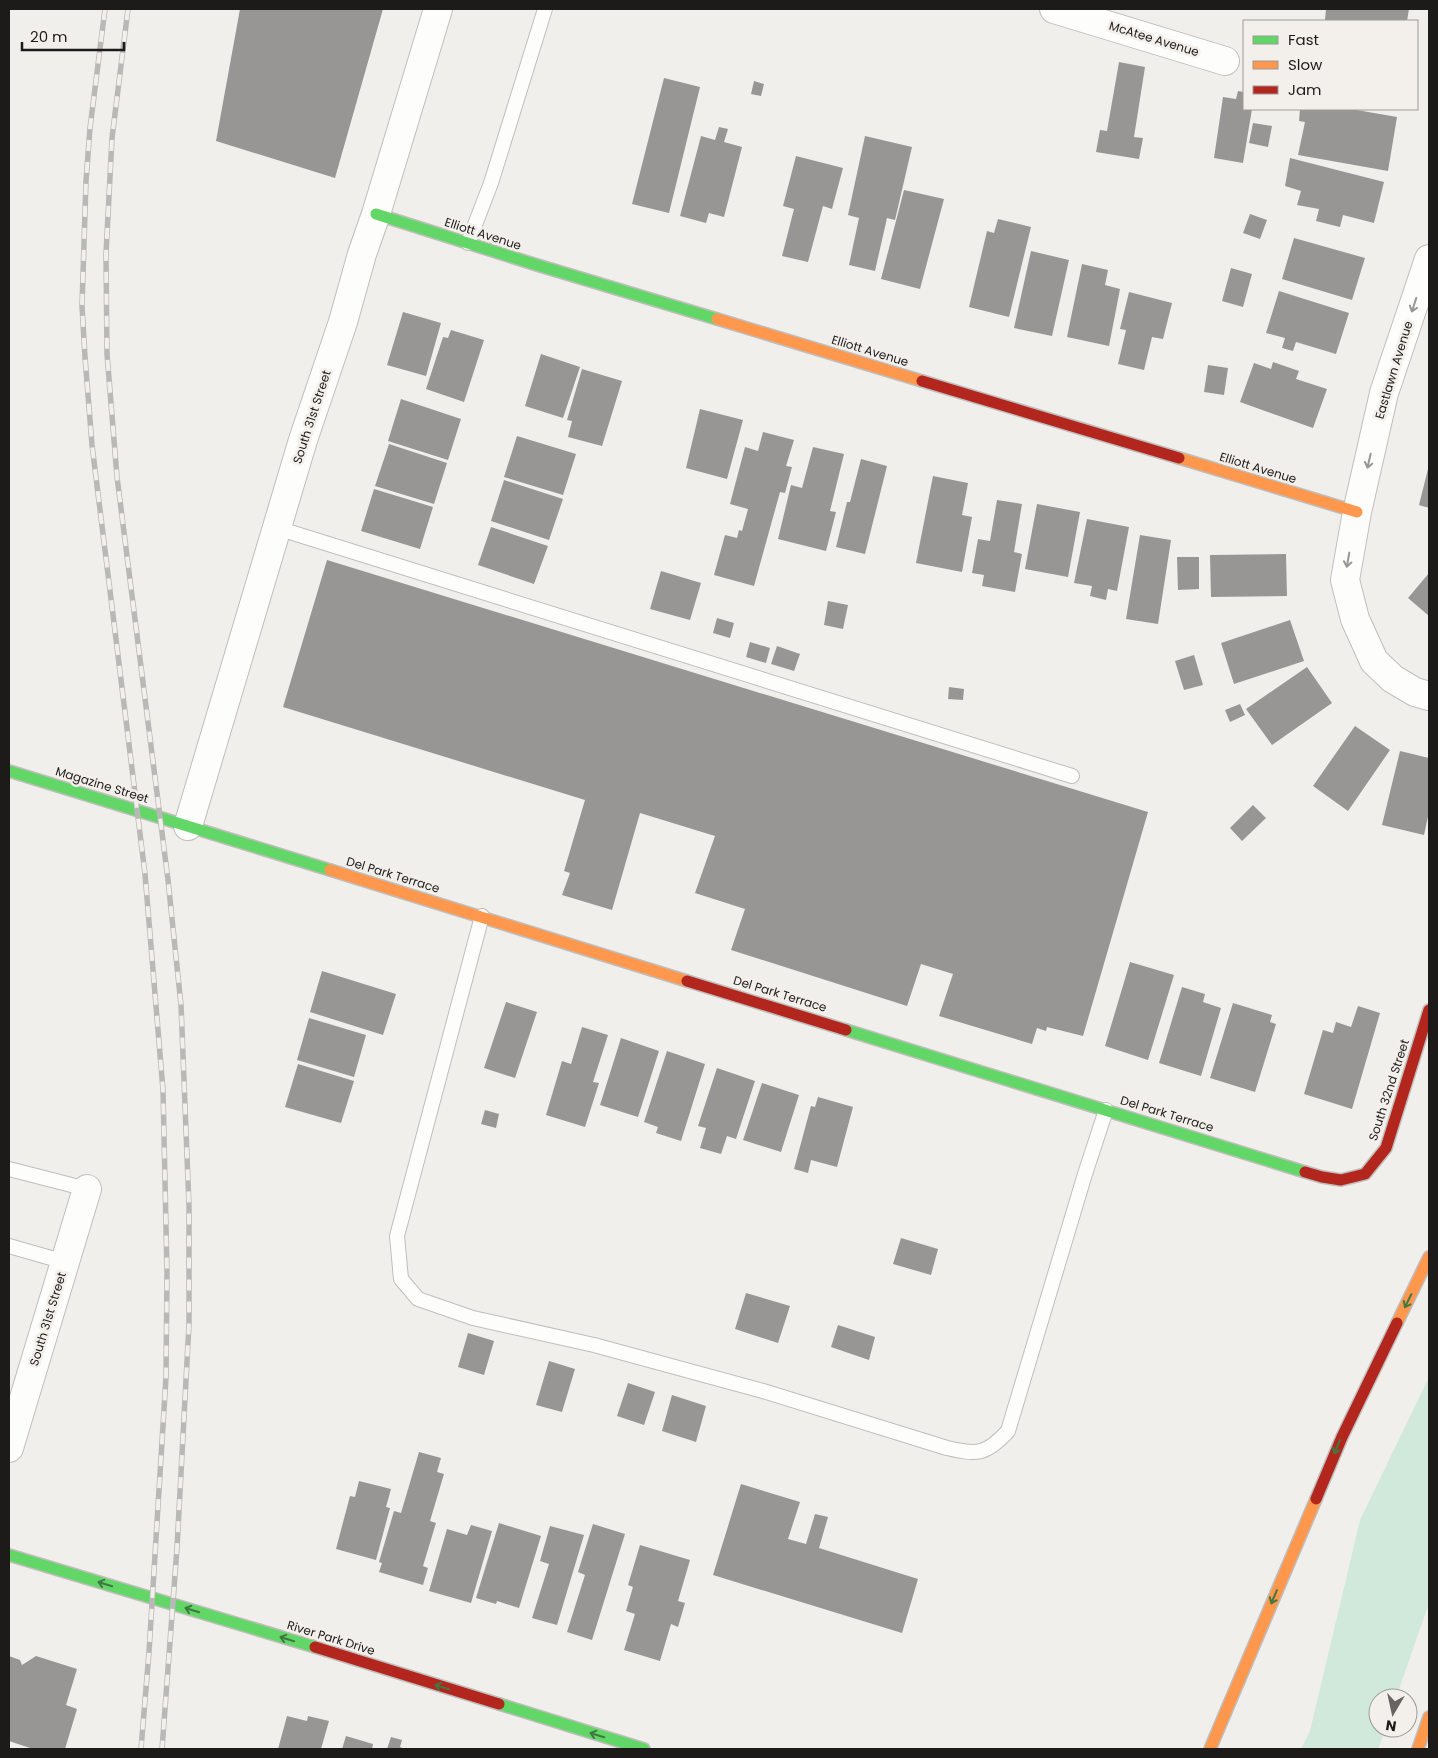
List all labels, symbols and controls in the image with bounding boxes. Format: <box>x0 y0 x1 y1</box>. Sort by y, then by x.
street label: McAtee Avenue <box>1107 17 1201 60</box>
scale bar <box>22 20 125 52</box>
legend <box>1243 20 1418 110</box>
text: 20 m <box>30 26 68 47</box>
text: Fast <box>1288 29 1319 50</box>
text: Slow <box>1288 54 1323 75</box>
text: Jam <box>1288 79 1322 100</box>
street label: Elliott Avenue <box>443 213 524 254</box>
one-way arrow <box>1409 297 1418 312</box>
street label: Eastlawn Avenue <box>1371 319 1417 421</box>
street label: Elliott Avenue <box>830 331 911 370</box>
street label: South 31st Street <box>288 368 335 466</box>
street label: Elliott Avenue <box>1218 448 1299 487</box>
one-way arrow <box>1364 452 1373 468</box>
one-way arrow <box>1343 552 1353 568</box>
street label: Magazine Street <box>53 762 151 807</box>
street label: Del Park Terrace <box>344 852 442 897</box>
street label: Del Park Terrace <box>731 971 829 1016</box>
street label: South 32nd Street <box>1364 1037 1413 1143</box>
street label: Del Park Terrace <box>1118 1091 1216 1136</box>
street label: South 31st Street <box>25 1270 70 1368</box>
one-way arrow <box>1403 1293 1412 1308</box>
one-way arrow <box>1332 1439 1342 1454</box>
one-way arrow <box>97 1578 113 1588</box>
one-way arrow <box>1269 1589 1279 1604</box>
one-way arrow <box>184 1604 200 1614</box>
street label: River Park Drive <box>285 1616 377 1659</box>
one-way arrow <box>280 1634 295 1643</box>
one-way arrow <box>435 1682 451 1691</box>
north arrow <box>1368 1688 1418 1738</box>
text: N <box>1384 1715 1398 1737</box>
one-way arrow <box>590 1729 606 1739</box>

